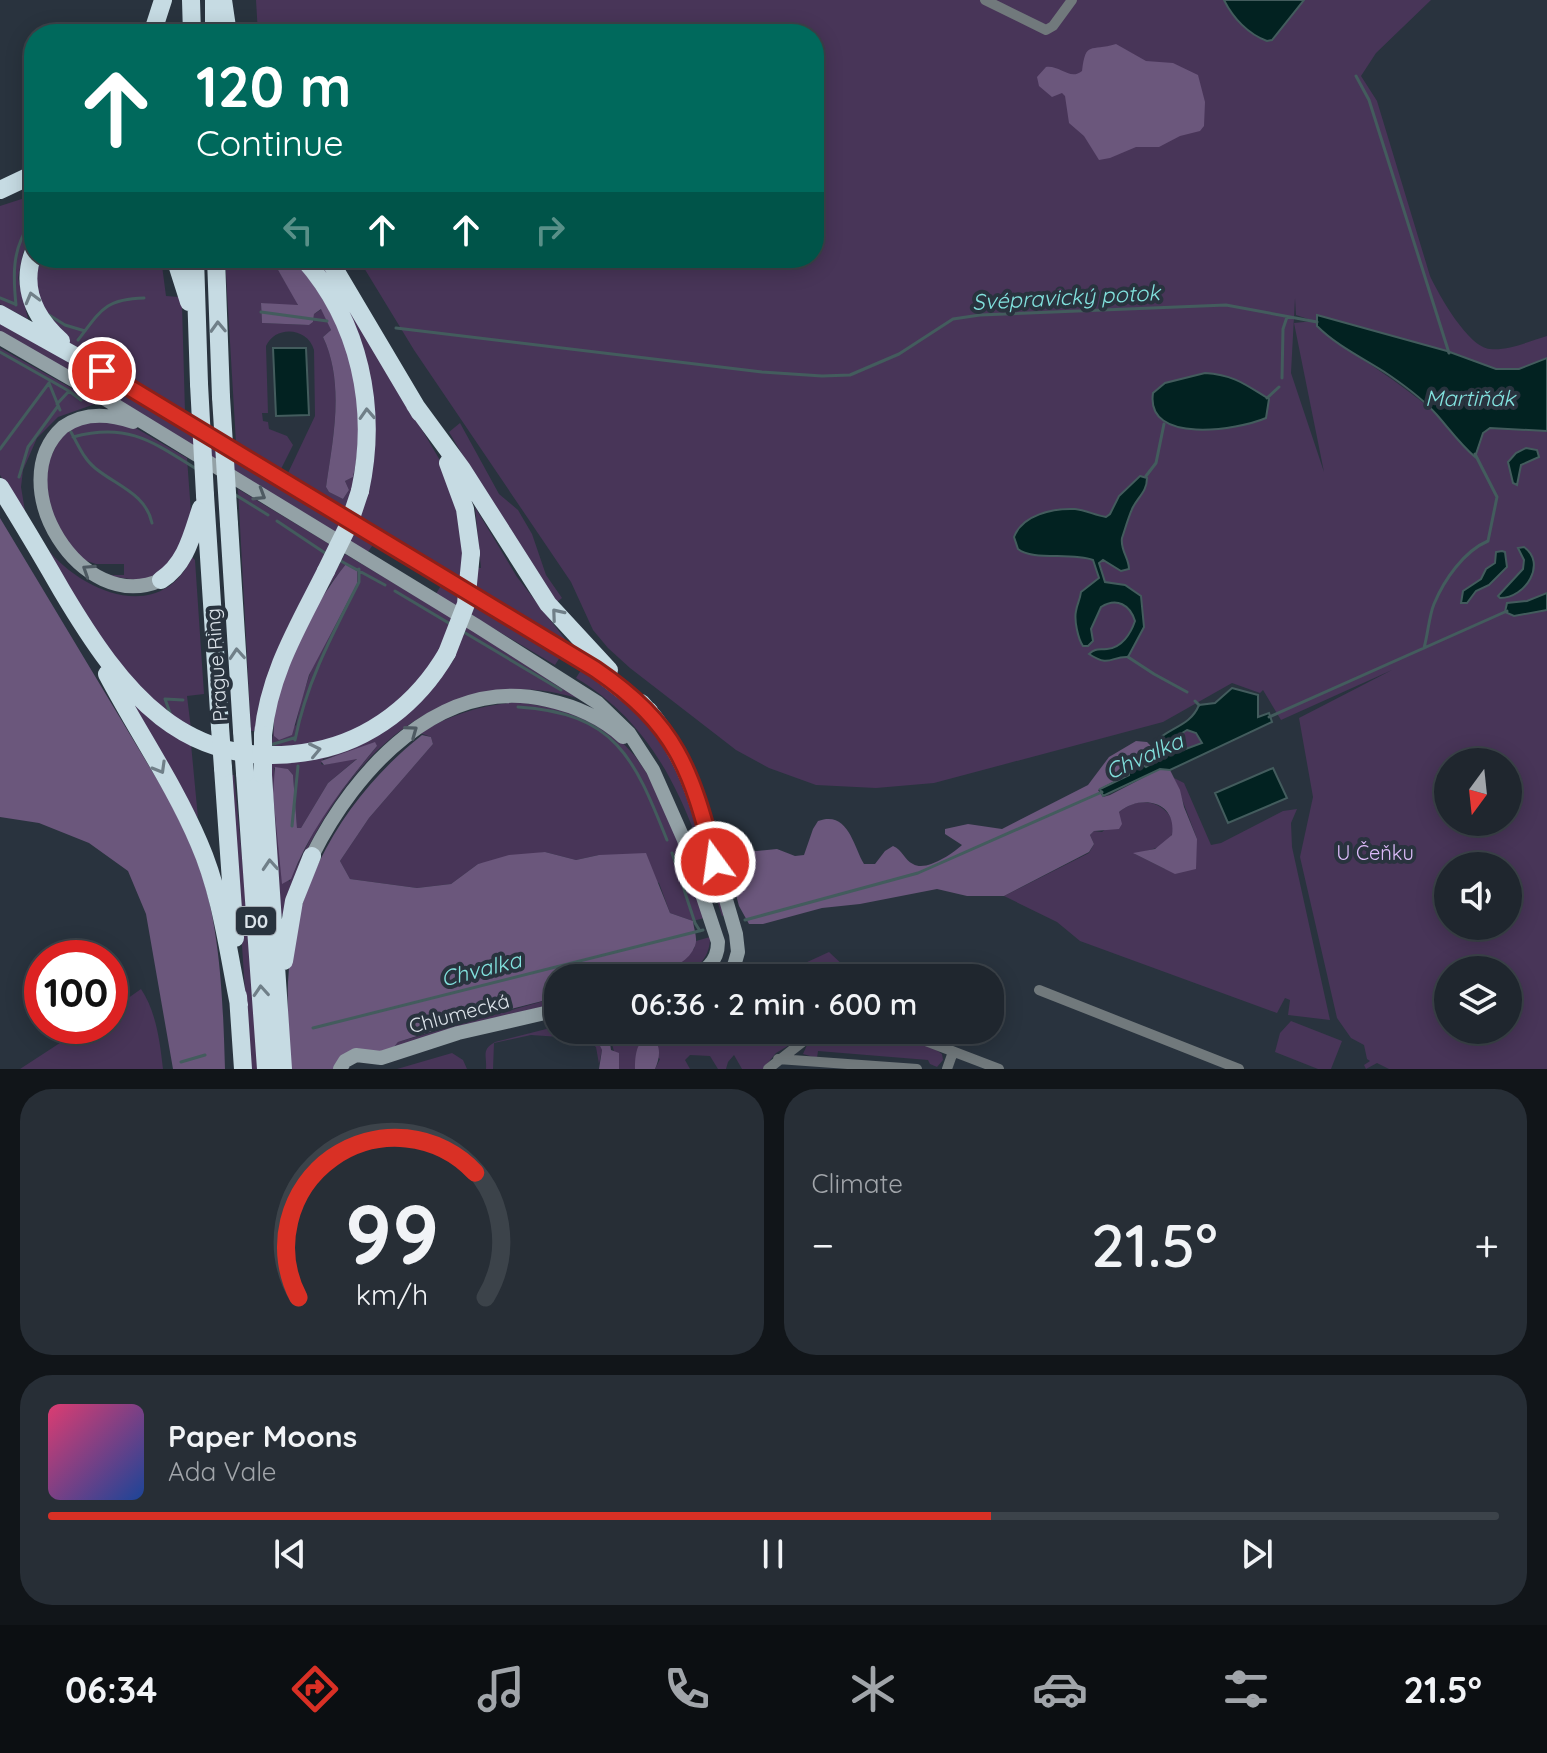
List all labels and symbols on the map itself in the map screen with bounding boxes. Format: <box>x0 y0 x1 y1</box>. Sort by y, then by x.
water label: Svépravický potok <box>971 278 1163 316</box>
one-way arrow <box>25 291 41 305</box>
one-way arrow <box>210 320 227 333</box>
pin <box>68 337 136 405</box>
water label: Martiňák <box>1425 384 1517 412</box>
one-way arrow <box>359 407 376 420</box>
one-way arrow <box>251 485 266 501</box>
one-way arrow <box>82 565 96 580</box>
street label: Prague Ring <box>200 607 232 723</box>
one-way arrow <box>552 609 567 623</box>
one-way arrow <box>229 647 246 660</box>
water label: Chvalka <box>1101 726 1189 785</box>
one-way arrow <box>404 727 418 741</box>
one-way arrow <box>308 742 321 759</box>
north arrow <box>1434 748 1522 836</box>
one-way arrow <box>150 759 166 774</box>
position arrow <box>673 820 757 904</box>
park label: U Čeňku <box>1336 840 1414 865</box>
one-way arrow <box>262 859 279 872</box>
road number: D0 <box>236 907 276 935</box>
speed limit sign: 100 <box>24 940 128 1044</box>
water label: Chvalka <box>438 945 526 992</box>
one-way arrow <box>253 984 270 997</box>
street label: Chlumecká <box>406 988 512 1038</box>

